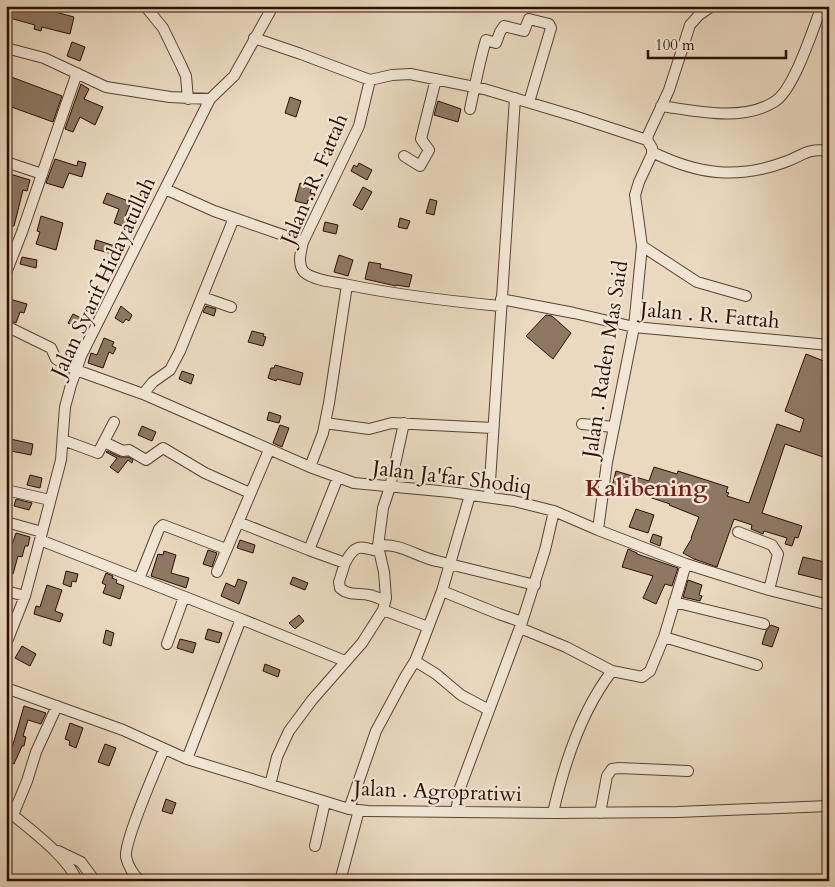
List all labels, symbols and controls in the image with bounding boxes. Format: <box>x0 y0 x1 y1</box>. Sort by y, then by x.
scale bar <box>648 28 785 60</box>
text: 100 m <box>655 35 695 55</box>
street label: Jalan . R. Fattah <box>273 109 355 252</box>
street label: Jalan Syarif Hidayatullah <box>43 172 163 385</box>
street label: Jalan . Raden Mas Said <box>575 258 635 463</box>
street label: Jalan . R. Fattah <box>636 295 781 336</box>
street label: Jalan Ja'far Shodiq <box>368 453 534 502</box>
district label: Kalibening <box>585 472 708 505</box>
street label: Jalan . Agropratiwi <box>350 774 523 809</box>

